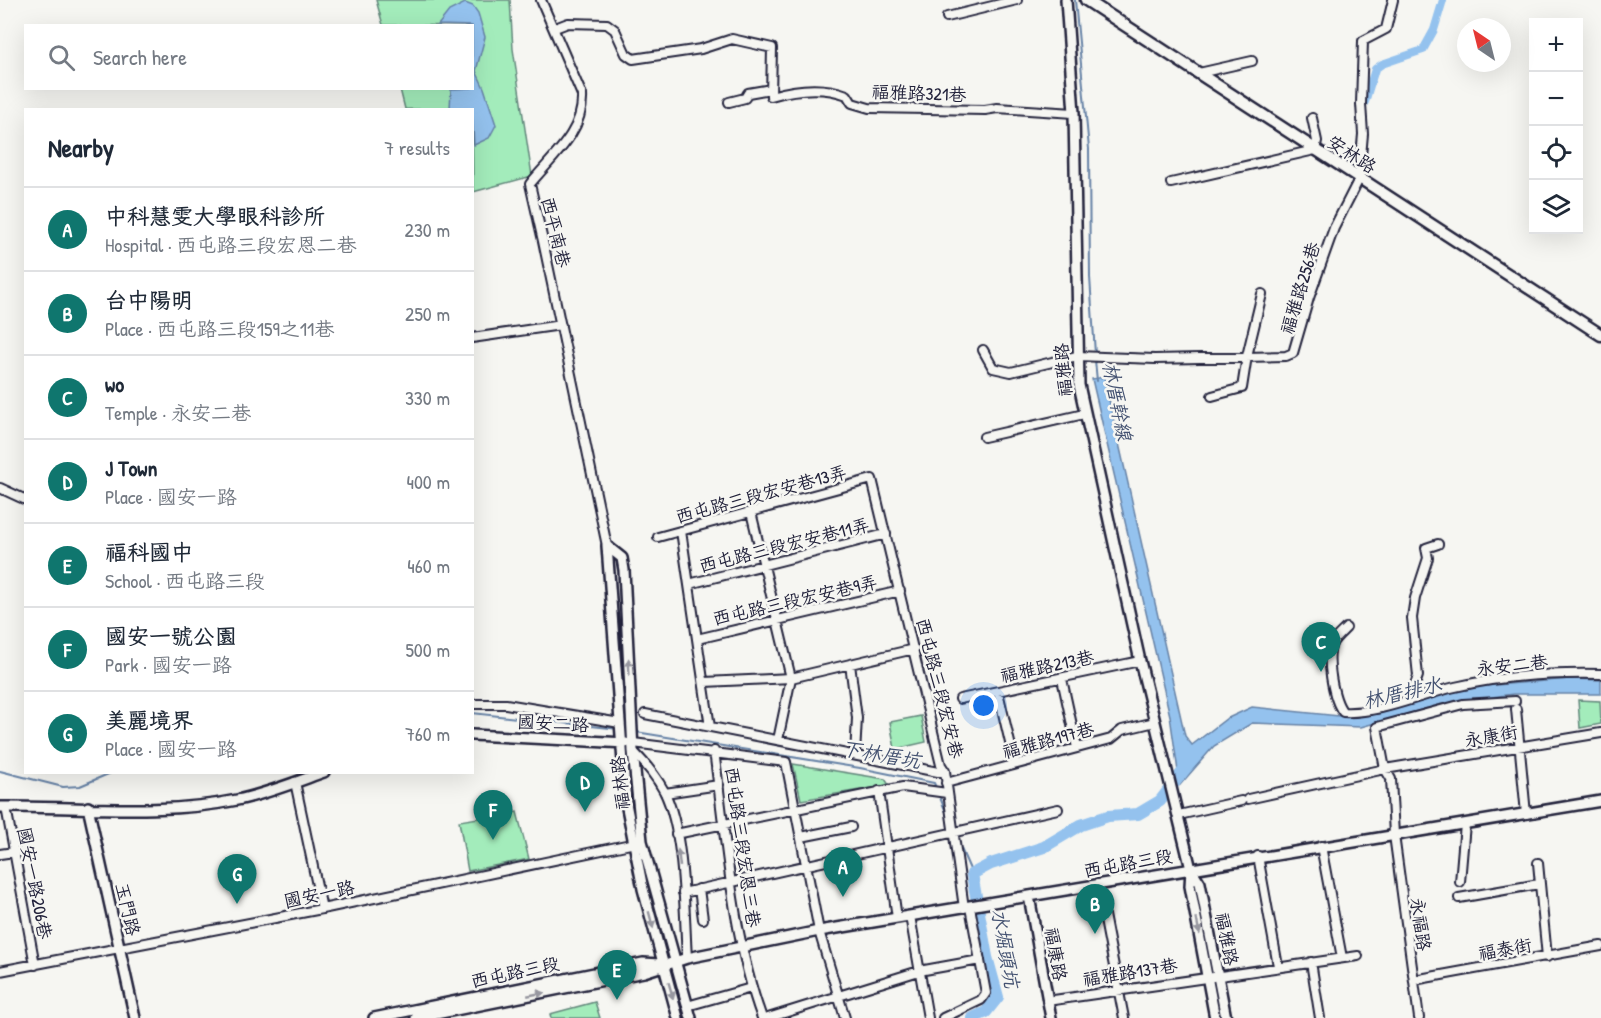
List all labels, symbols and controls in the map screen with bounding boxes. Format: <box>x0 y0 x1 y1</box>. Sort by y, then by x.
north arrow <box>1457 18 1511 72</box>
map controls <box>1529 18 1583 234</box>
button: + <box>1529 18 1583 72</box>
search box <box>24 24 474 90</box>
icon: search <box>45 41 78 74</box>
text: Search here <box>93 42 187 72</box>
button: − <box>1529 72 1583 126</box>
street label: 福雅路321巷 <box>871 79 967 107</box>
button: locate <box>1529 126 1583 180</box>
street label: 安林路 <box>1323 129 1381 179</box>
text: Nearby <box>48 130 114 165</box>
text: 7 results <box>384 134 450 161</box>
button: layers <box>1529 180 1583 234</box>
street label: 西平南巷 <box>535 194 577 270</box>
text: 中科慧雯大學眼科診所 <box>105 201 325 231</box>
text: A <box>63 216 72 243</box>
text: 230 m <box>405 216 450 243</box>
text: Hospital · 西屯路三段宏恩二巷 <box>105 231 356 258</box>
street label: 福雅路256巷 <box>1274 239 1326 337</box>
text: 台中陽明 <box>105 285 193 315</box>
text: B <box>62 300 73 327</box>
text: 250 m <box>405 300 450 327</box>
text: Place · 西屯路三段159之11巷 <box>105 315 334 342</box>
street label: 福雅路 <box>1048 342 1078 398</box>
water label: 林厝幹線 <box>1097 359 1139 444</box>
text: wo <box>105 369 124 399</box>
text: C <box>62 384 73 411</box>
text: 330 m <box>405 384 450 411</box>
text: Temple · 永安二巷 <box>105 399 251 426</box>
text: J Town <box>105 453 158 483</box>
street label: 西屯路三段宏安巷13弄 <box>672 459 850 529</box>
text: D <box>63 468 72 495</box>
text: 400 m <box>406 468 450 495</box>
text: Place · 國安一路 <box>105 483 237 510</box>
street label: 西屯路三段宏安巷11弄 <box>696 512 872 578</box>
text: 福科國中 <box>105 537 193 567</box>
text: E <box>63 552 72 579</box>
text: 460 m <box>407 552 450 579</box>
text: School · 西屯路三段 <box>105 567 265 594</box>
street label: 西屯路三段宏安巷9弄 <box>710 569 880 631</box>
street label: 西屯路三段宏安巷 <box>910 615 970 761</box>
text: 國安一號公園 <box>105 621 237 651</box>
pin: C <box>1302 622 1340 672</box>
text: F <box>64 636 71 663</box>
text: 500 m <box>405 636 450 663</box>
street label: 福雅路213巷 <box>998 644 1096 688</box>
street label: 永安二巷 <box>1475 649 1549 681</box>
text: Park · 國安一路 <box>105 651 232 678</box>
one-way arrow <box>624 658 633 677</box>
water label: 林厝排水 <box>1360 670 1445 714</box>
your location <box>969 691 998 720</box>
text: 美麗境界 <box>105 705 193 735</box>
street label: 國安二路 <box>516 709 590 737</box>
street label: 福雅路197巷 <box>999 716 1097 764</box>
street label: 永康街 <box>1462 719 1520 753</box>
text: G <box>63 720 72 747</box>
text: 760 m <box>405 720 450 747</box>
water label: 下林厝坑 <box>839 734 925 775</box>
text: Place · 國安一路 <box>105 735 237 762</box>
street label: 福林路 <box>605 755 635 811</box>
pin: D <box>566 762 604 812</box>
street label: 西屯路三段宏恩三巷 <box>719 765 767 929</box>
pin: F <box>474 790 512 840</box>
street label: 國安一路206巷 <box>12 825 58 941</box>
street label: 西屯路三段 <box>1082 843 1174 883</box>
one-way arrow <box>674 848 684 867</box>
pin: A <box>824 848 862 897</box>
pin: G <box>218 854 256 904</box>
street label: 國安一路 <box>281 874 357 914</box>
street label: 玉門路 <box>110 880 146 938</box>
pin: B <box>1076 884 1114 934</box>
street label: 永福路 <box>1405 896 1437 952</box>
water label: 水堀頭坑 <box>986 906 1027 992</box>
street label: 福雅路 <box>1210 910 1244 968</box>
one-way arrow <box>647 911 657 929</box>
one-way arrow <box>1194 917 1203 936</box>
street label: 福康路 <box>1039 925 1073 983</box>
street label: 福泰街 <box>1476 932 1534 966</box>
street label: 西屯路三段 <box>468 950 562 994</box>
pin: E <box>598 950 636 1000</box>
street label: 福雅路137巷 <box>1081 952 1179 992</box>
one-way arrow <box>666 982 676 1000</box>
one-way arrow <box>526 989 545 998</box>

